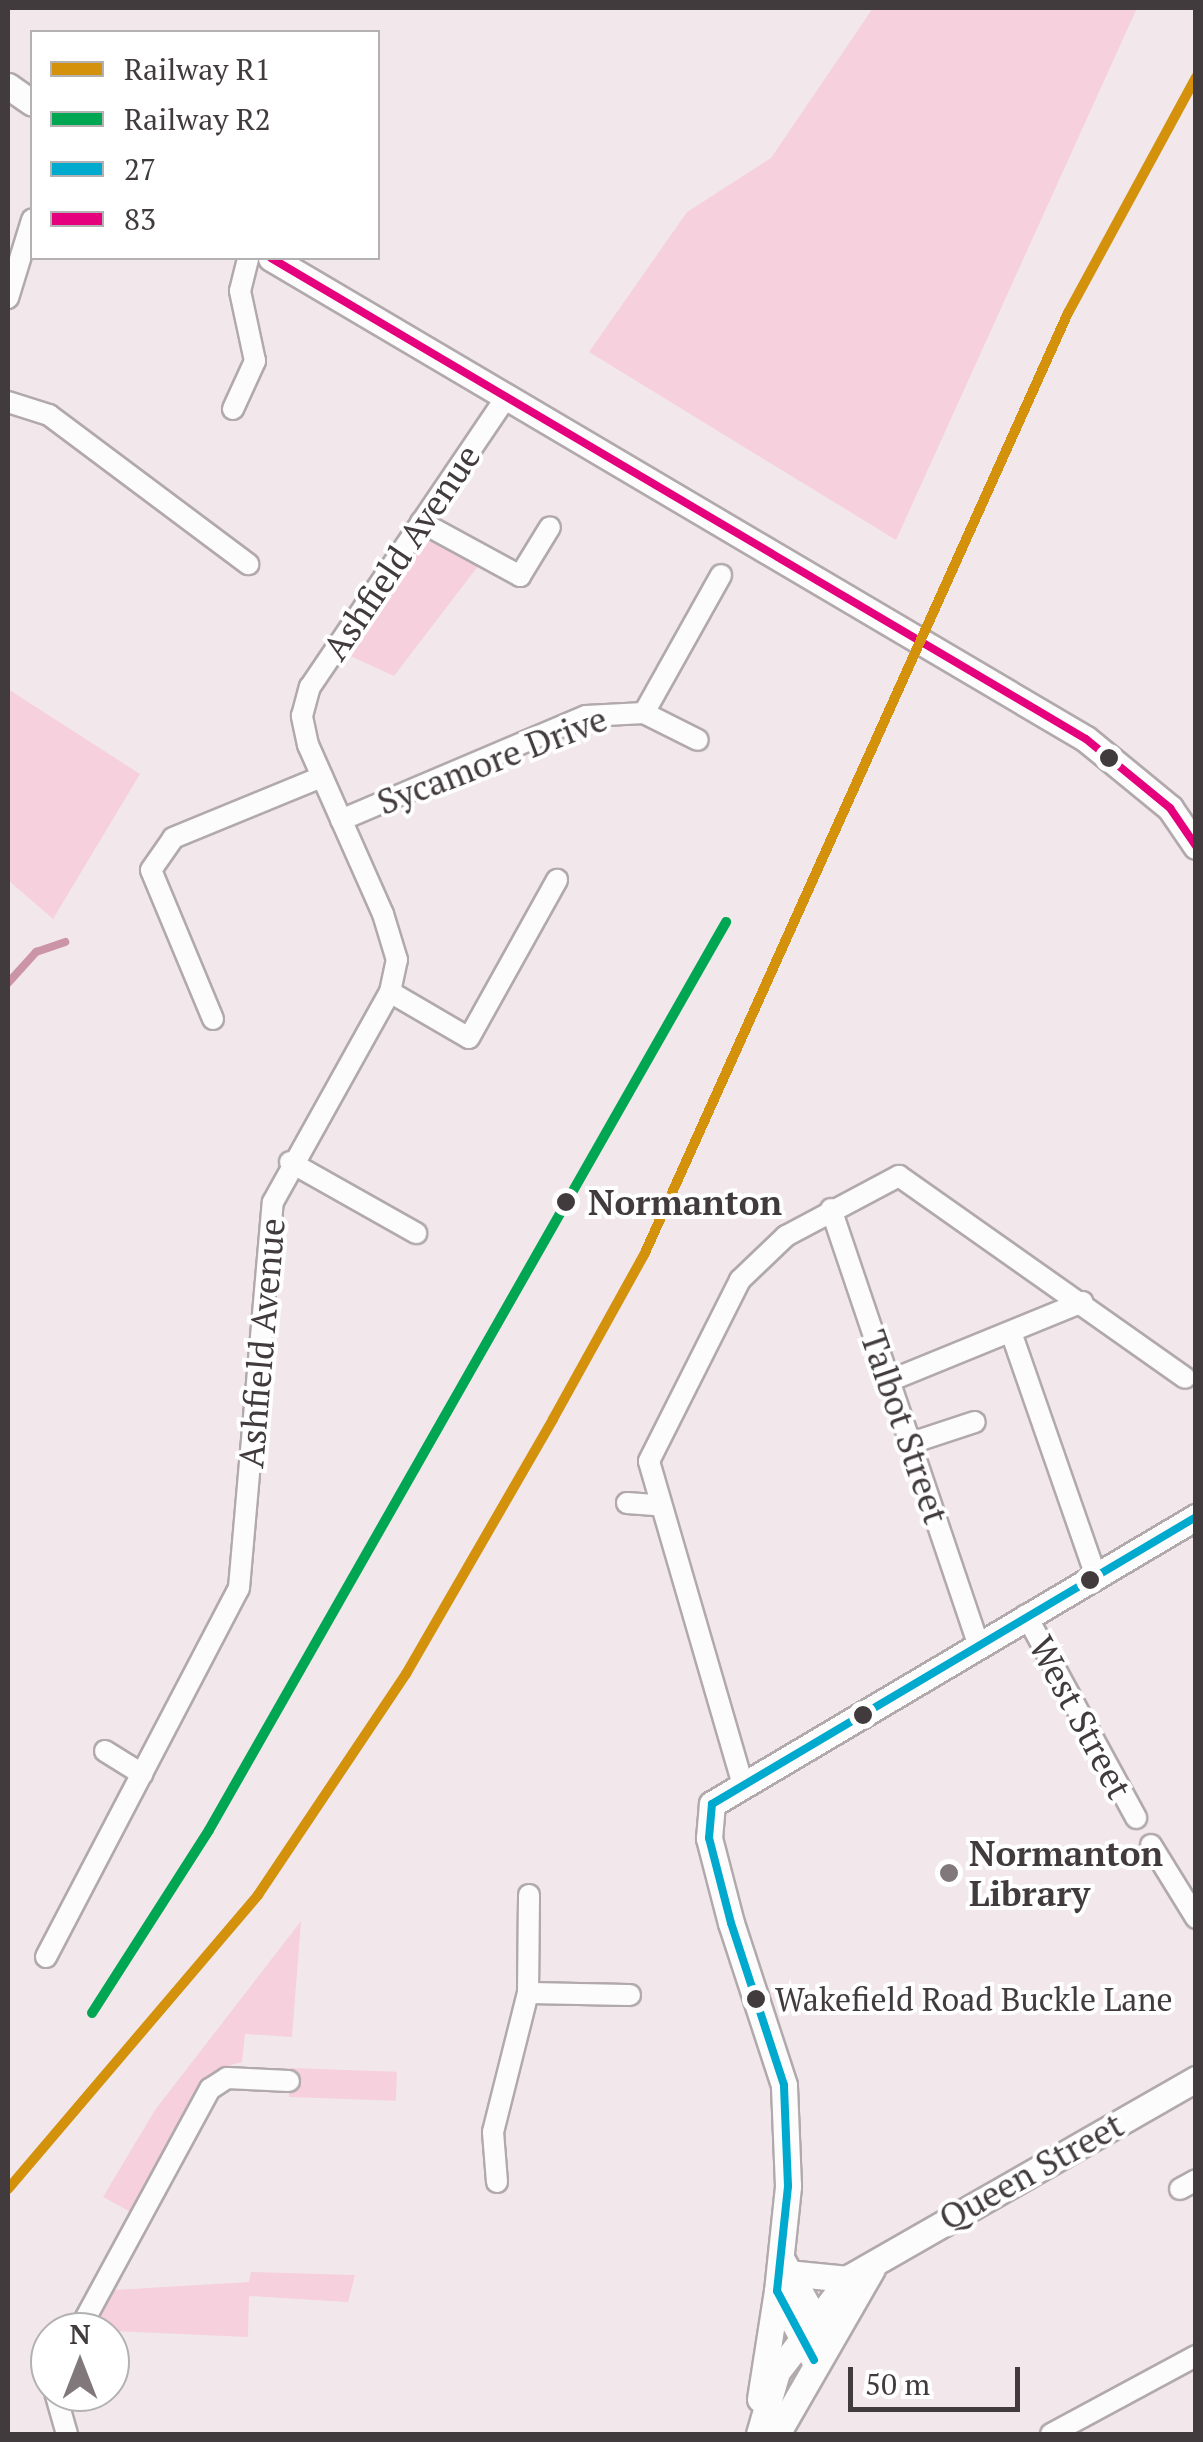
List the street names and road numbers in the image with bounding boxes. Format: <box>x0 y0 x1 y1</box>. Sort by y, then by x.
street label: Ashfield Avenue <box>313 436 489 668</box>
street label: Sycamore Drive <box>371 697 613 823</box>
street label: Ashfield Avenue <box>229 1216 293 1470</box>
street label: Talbot Street <box>852 1325 958 1529</box>
street label: West Street <box>1021 1629 1141 1805</box>
street label: Queen Street <box>932 2103 1130 2239</box>

